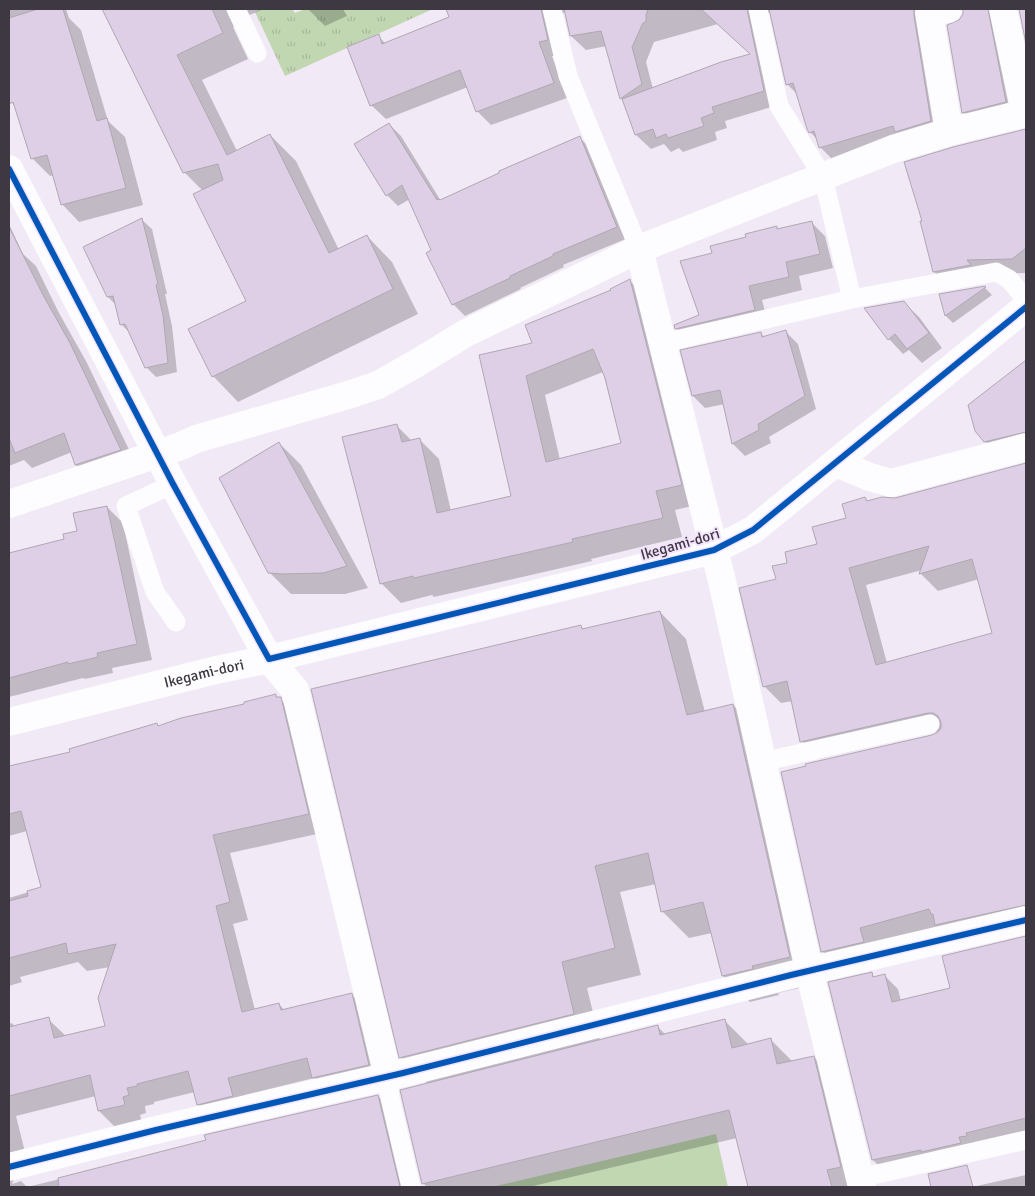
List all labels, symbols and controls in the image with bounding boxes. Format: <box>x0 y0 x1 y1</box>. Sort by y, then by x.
street label: Ikegami-dori <box>638 524 722 564</box>
street label: Ikegami-dori <box>162 655 246 692</box>

